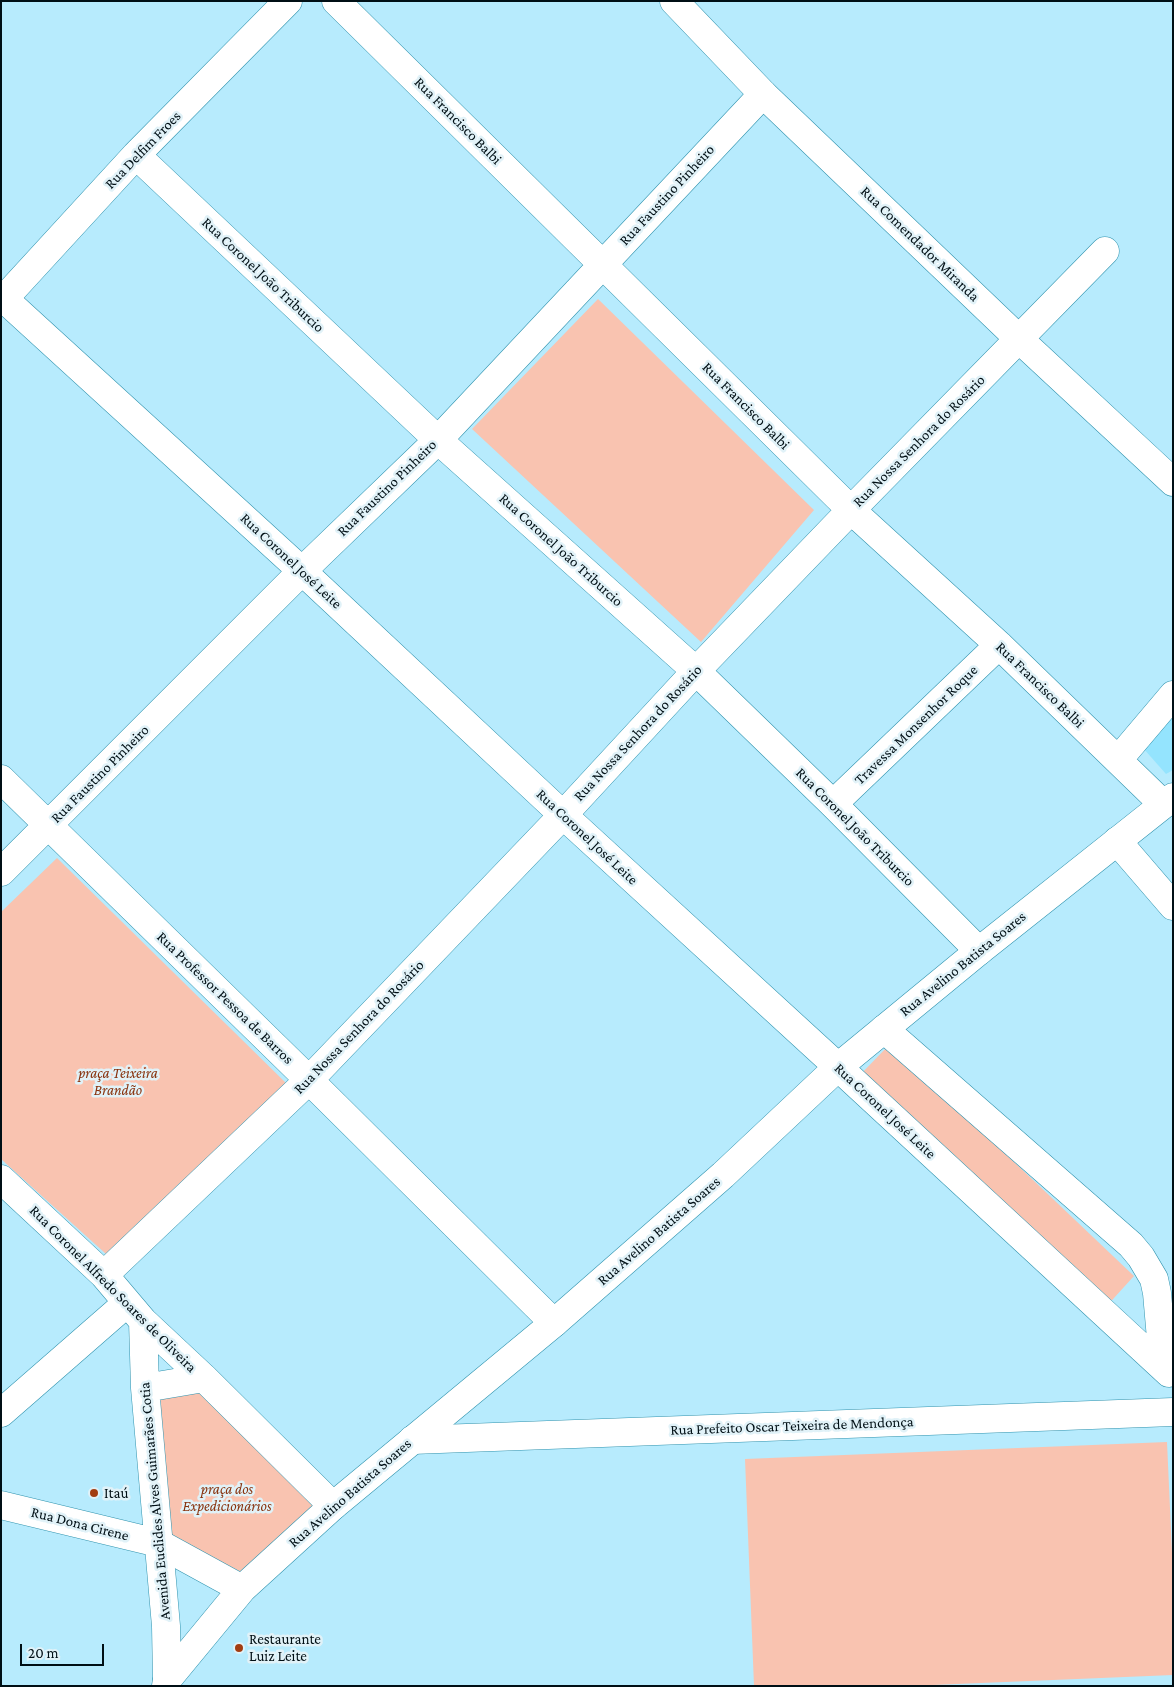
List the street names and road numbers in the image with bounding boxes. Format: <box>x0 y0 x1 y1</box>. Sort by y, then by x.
street label: Rua Francisco Balbi <box>410 73 506 169</box>
street label: Rua Delfim Froes <box>101 107 185 193</box>
street label: Rua Faustino Pinheiro <box>616 141 718 249</box>
street label: Rua Comendador Miranda <box>857 183 983 305</box>
street label: Rua Coronel João Triburcio <box>198 214 328 336</box>
street label: Rua Francisco Balbi <box>698 358 794 454</box>
street label: Rua Nossa Senhora do Rosário <box>849 371 989 511</box>
street label: Rua Faustino Pinheiro <box>333 436 441 540</box>
street label: Rua Coronel João Triburcio <box>495 490 627 610</box>
street label: Rua Coronel José Leite <box>236 509 346 613</box>
street label: Rua Francisco Balbi <box>992 638 1088 732</box>
street label: Rua Nossa Senhora do Rosário <box>570 661 706 805</box>
street label: Travessa Monsenhor Roque <box>850 661 982 789</box>
street label: Rua Faustino Pinheiro <box>47 721 153 827</box>
street label: Rua Coronel João Triburcio <box>792 764 918 890</box>
street label: Rua Coronel José Leite <box>532 785 642 889</box>
street label: Rua Avelino Batista Soares <box>896 908 1030 1020</box>
street label: Rua Professor Pessoa de Barros <box>153 928 297 1068</box>
street label: Rua Nossa Senhora do Rosário <box>290 956 428 1098</box>
street label: Rua Coronel José Leite <box>830 1059 940 1163</box>
street label: Rua Avelino Batista Soares <box>594 1173 724 1289</box>
street label: Rua Coronel Alfredo Soares de Oliveira <box>26 1202 200 1376</box>
street label: Avenida Euclides Alves Guimarães Cotia <box>136 1381 174 1621</box>
street label: Rua Prefeito Oscar Teixeira de Mendonça <box>670 1413 914 1439</box>
street label: Rua Avelino Batista Soares <box>285 1435 415 1551</box>
street label: Rua Dona Cirene <box>29 1503 131 1545</box>

